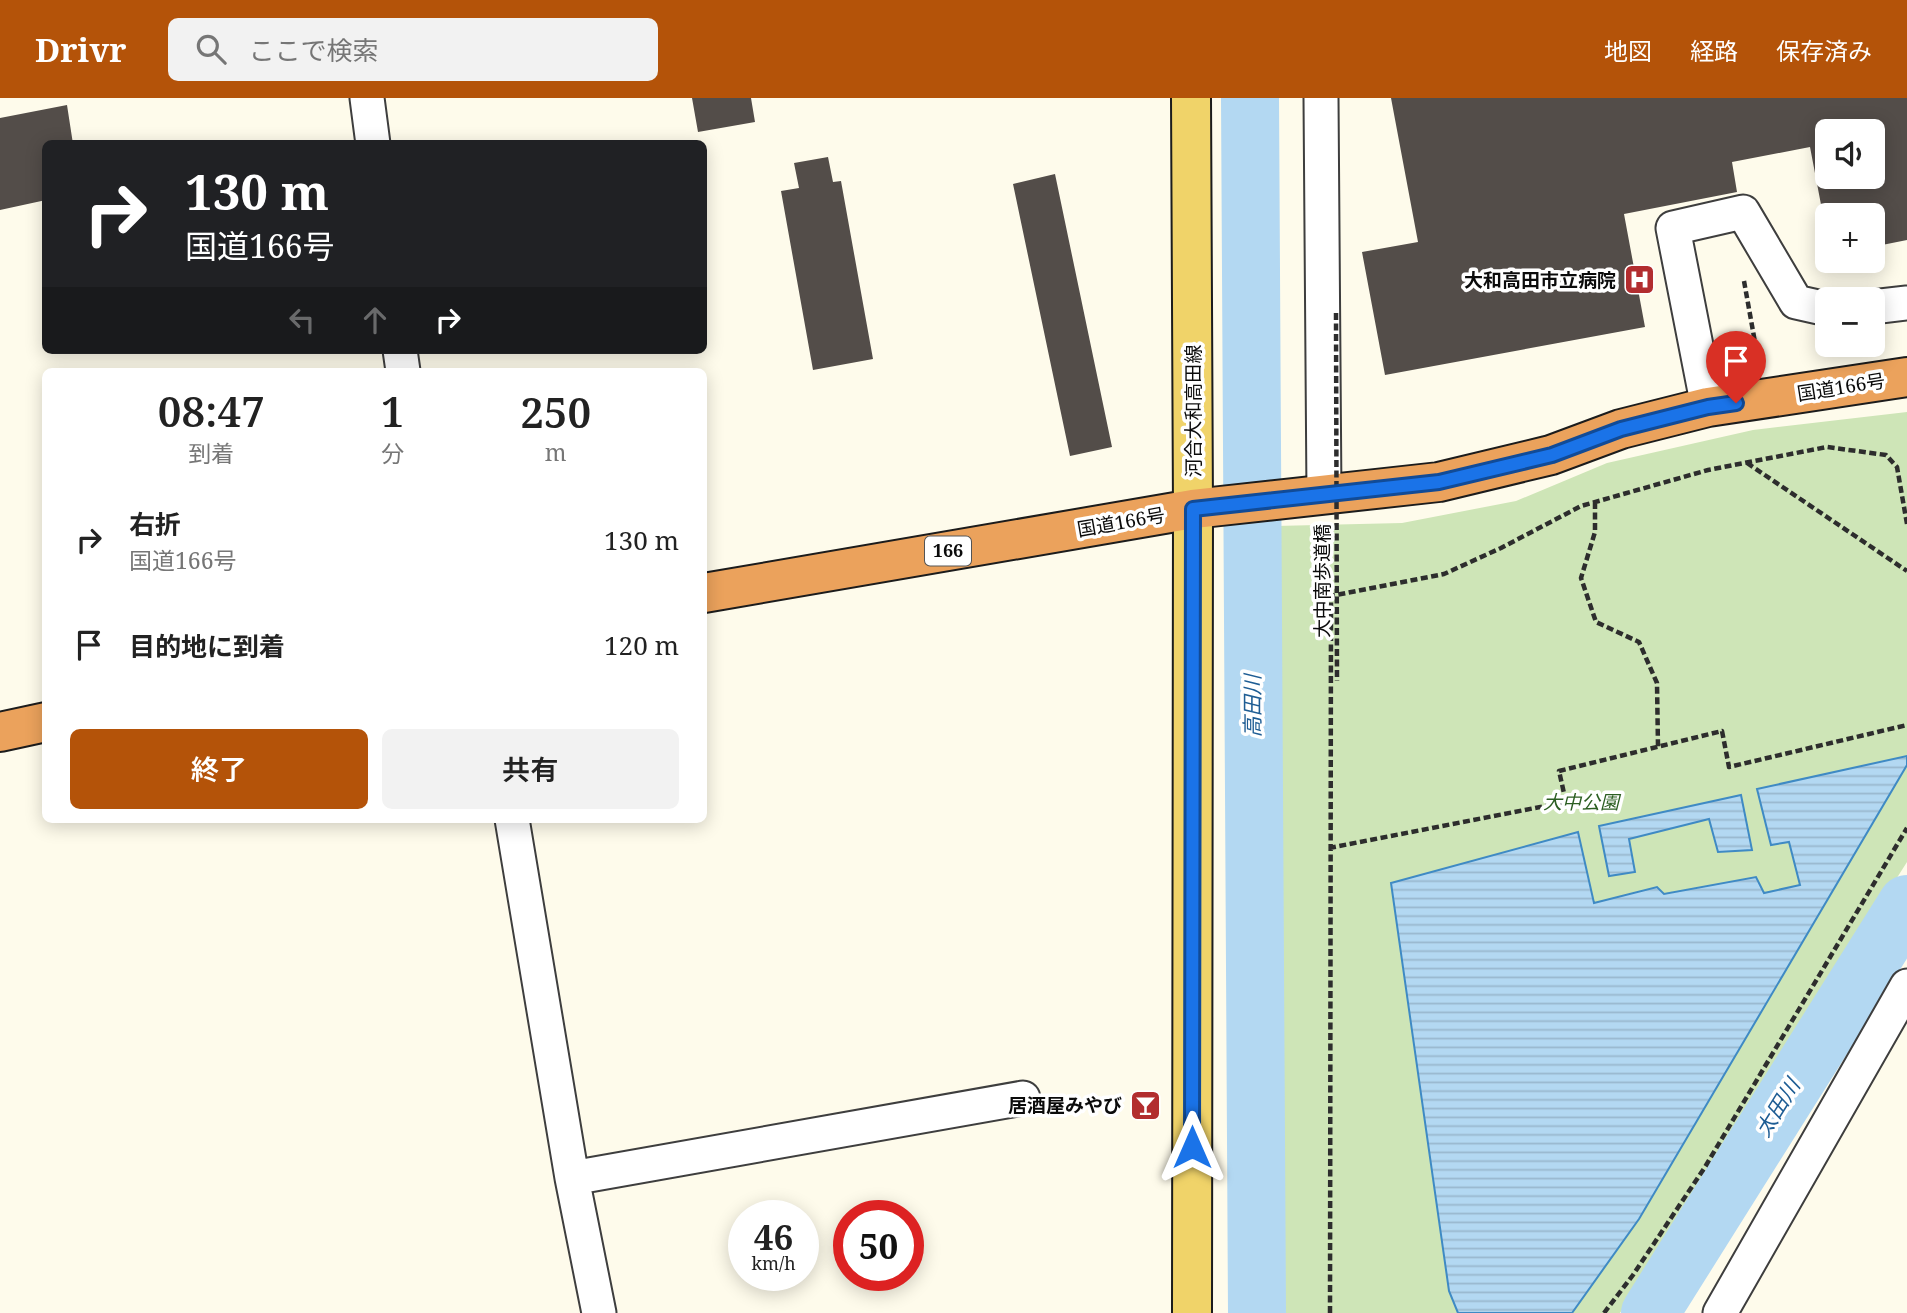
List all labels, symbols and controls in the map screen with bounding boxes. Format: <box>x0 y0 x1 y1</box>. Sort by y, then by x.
search box <box>168 18 658 81</box>
text: Drivr <box>35 27 126 72</box>
icon: search <box>192 30 230 68</box>
text: ここで検索 <box>248 32 378 68</box>
text: 地図 <box>1604 34 1652 67</box>
text: 経路 <box>1690 34 1738 67</box>
text: 保存済み <box>1776 34 1872 67</box>
map controls <box>1815 119 1885 357</box>
button: sound <box>1815 119 1885 189</box>
text: 130 m <box>185 158 329 224</box>
icon: right <box>70 168 161 259</box>
button: + <box>1815 203 1885 273</box>
text: 国道166号 <box>185 224 335 267</box>
hospital icon: 大和高田市立病院 <box>1622 263 1656 297</box>
place label: 大和高田市立病院 <box>1464 267 1616 293</box>
button: − <box>1815 287 1885 357</box>
icon: left <box>283 301 321 339</box>
icon: ahead <box>356 301 394 339</box>
icon: right <box>429 301 467 339</box>
pin <box>1706 331 1766 403</box>
icon: arrive <box>1717 342 1755 380</box>
street label: 河合大和高田線 <box>1180 344 1206 478</box>
street label: 国道166号 <box>1795 367 1887 407</box>
text: 08:47 <box>158 382 265 439</box>
text: 1 <box>381 382 404 439</box>
text: 250 <box>520 383 591 440</box>
text: m <box>545 436 567 468</box>
text: 到着 <box>188 437 234 469</box>
text: 分 <box>381 437 404 469</box>
street label: 国道166号 <box>1075 501 1167 543</box>
text: 右折 <box>129 506 181 542</box>
icon: right <box>70 521 108 559</box>
text: 130 m <box>604 522 679 558</box>
street label: 大中南歩道橋 <box>1309 524 1335 638</box>
road number: 166 <box>925 536 971 565</box>
text: 国道166号 <box>129 544 237 576</box>
icon: arrive <box>70 626 108 664</box>
text: 120 m <box>604 627 679 663</box>
text: 目的地に到着 <box>129 628 285 664</box>
water label: 高田川 <box>1238 673 1266 738</box>
button: 終了 <box>70 729 368 809</box>
button: 共有 <box>382 729 679 809</box>
park label: 大中公園 <box>1543 789 1622 815</box>
water label: 太田川 <box>1749 1072 1807 1142</box>
bar icon: 居酒屋みやび <box>1128 1088 1162 1122</box>
place label: 居酒屋みやび <box>1008 1092 1122 1118</box>
position arrow <box>1155 1110 1229 1184</box>
speed limit sign: 50 <box>833 1200 924 1291</box>
text: 46 <box>754 1213 793 1260</box>
text: km/h <box>751 1251 796 1275</box>

